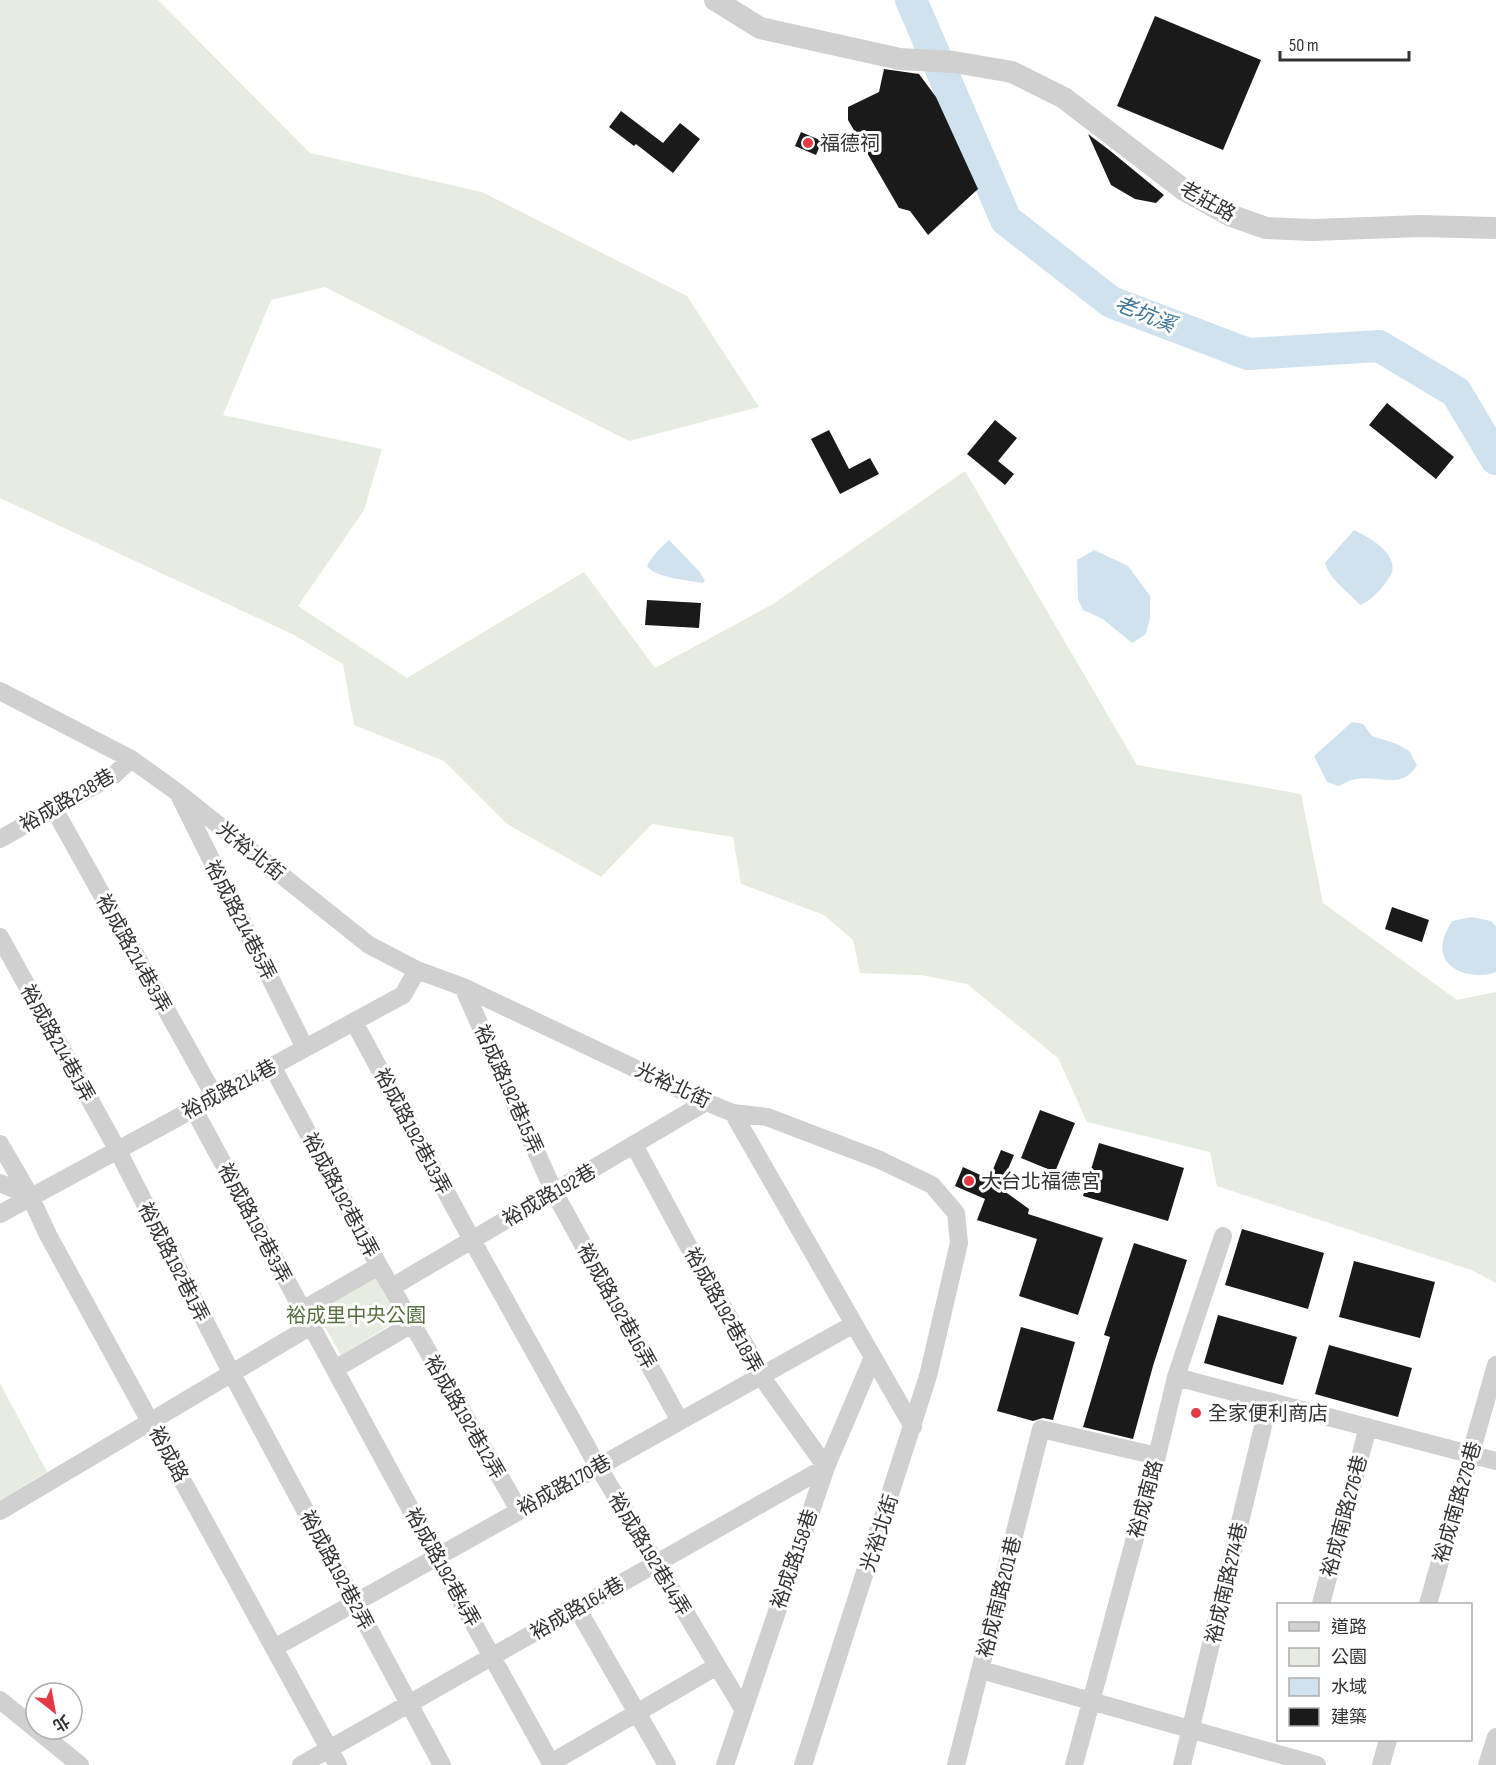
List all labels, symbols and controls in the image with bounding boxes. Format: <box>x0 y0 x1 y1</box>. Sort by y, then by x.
scale bar <box>1280 24 1409 62</box>
text: 50 m <box>1289 35 1319 56</box>
place label: 福德祠 <box>820 132 880 156</box>
marker: 福德祠 <box>801 136 815 150</box>
street label: 老莊路 <box>1175 177 1240 227</box>
water label: 老坑溪 <box>1111 291 1181 339</box>
street label: 裕成路238巷 <box>16 764 119 838</box>
street label: 光裕北街 <box>212 817 289 886</box>
street label: 裕成路214巷5弄 <box>200 856 281 985</box>
street label: 裕成路214巷3弄 <box>91 890 176 1017</box>
street label: 裕成路214巷1弄 <box>15 981 99 1106</box>
street label: 裕成路192巷15弄 <box>469 1021 547 1158</box>
street label: 裕成路214巷 <box>178 1055 281 1125</box>
street label: 光裕北街 <box>631 1058 714 1114</box>
street label: 裕成路192巷13弄 <box>369 1064 455 1199</box>
street label: 裕成路192巷11弄 <box>297 1129 383 1262</box>
street label: 裕成路192巷3弄 <box>212 1159 296 1288</box>
street label: 裕成路192巷 <box>498 1159 601 1232</box>
place label: 大台北福德宮 <box>981 1170 1101 1194</box>
marker: 大台北福德宮 <box>962 1174 976 1188</box>
street label: 裕成路192巷1弄 <box>133 1199 214 1326</box>
street label: 裕成路192巷16弄 <box>572 1239 661 1373</box>
street label: 裕成路192巷18弄 <box>679 1243 768 1377</box>
park label: 裕成里中央公園 <box>286 1304 426 1328</box>
street label: 裕成路192巷12弄 <box>419 1351 509 1484</box>
place label: 全家便利商店 <box>1208 1402 1328 1426</box>
marker: 全家便利商店 <box>1189 1406 1203 1420</box>
street label: 裕成路 <box>143 1422 193 1487</box>
street label: 裕成南路278巷 <box>1429 1439 1487 1566</box>
street label: 裕成路170巷 <box>513 1450 616 1522</box>
street label: 裕成南路276巷 <box>1317 1453 1373 1580</box>
street label: 裕成南路 <box>1124 1458 1168 1541</box>
street label: 裕成路192巷14弄 <box>603 1489 695 1620</box>
street label: 光裕北街 <box>856 1492 904 1575</box>
street label: 裕成路192巷4弄 <box>400 1504 485 1631</box>
street label: 裕成路192巷2弄 <box>294 1506 378 1635</box>
street label: 裕成路158巷 <box>767 1506 823 1612</box>
street label: 裕成南路274巷 <box>1201 1520 1253 1646</box>
street label: 裕成南路201巷 <box>973 1534 1027 1660</box>
street label: 裕成路164巷 <box>526 1572 629 1645</box>
legend <box>1277 1603 1472 1741</box>
text: 道路 <box>1331 1617 1367 1638</box>
text: 公園 <box>1331 1647 1367 1668</box>
text: 水域 <box>1331 1677 1367 1698</box>
north arrow <box>24 1681 84 1741</box>
text: 建築 <box>1331 1707 1367 1728</box>
text: 北 <box>49 1710 73 1735</box>

